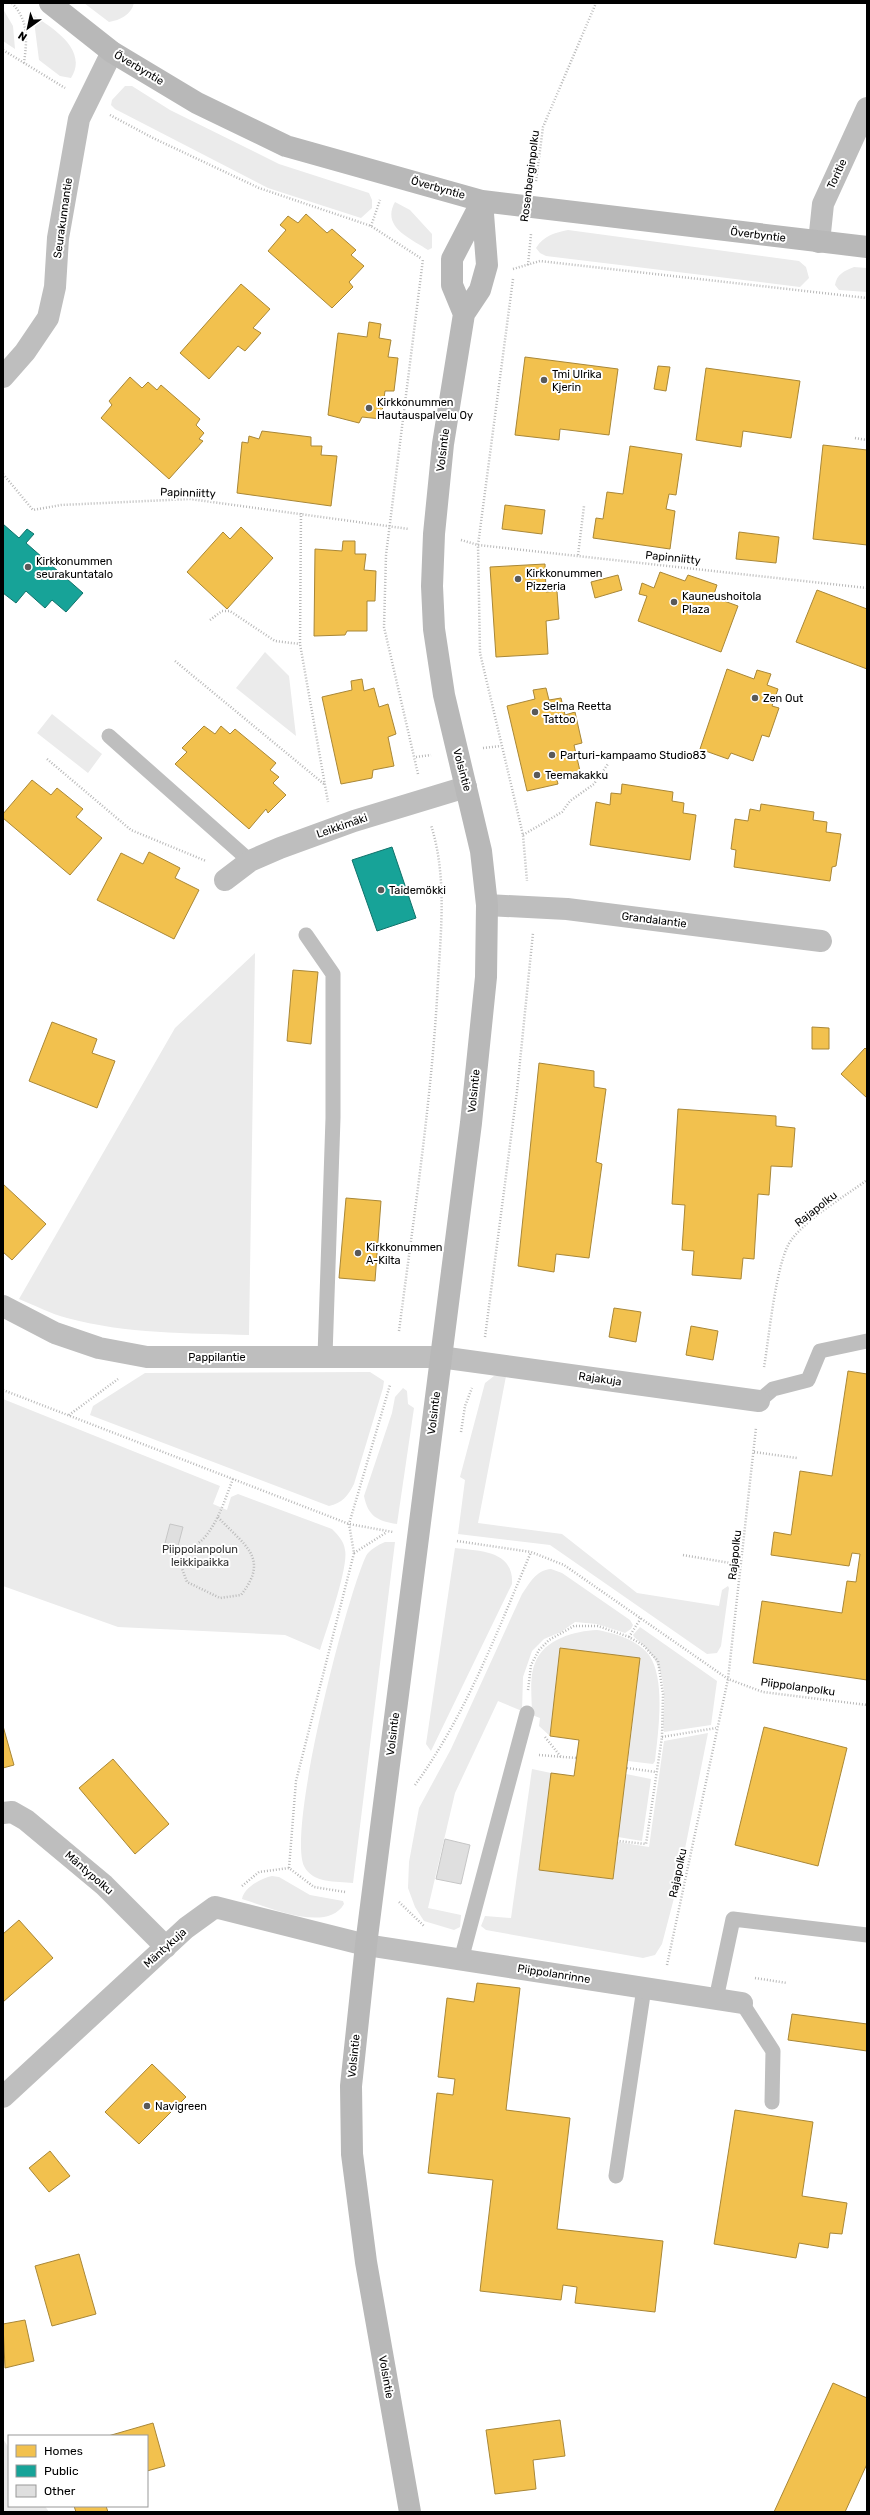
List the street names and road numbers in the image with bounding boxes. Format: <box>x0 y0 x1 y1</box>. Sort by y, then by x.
street label: Överbyntie <box>112 48 166 88</box>
street label: Rosenberginpolku <box>518 129 542 223</box>
street label: Toritie <box>824 157 850 191</box>
street label: Överbyntie <box>409 174 467 202</box>
street label: Seurakunnantie <box>51 177 75 259</box>
street label: Överbyntie <box>730 225 786 245</box>
street label: Volsintie <box>434 428 452 472</box>
street label: Papinniitty <box>160 486 216 500</box>
street label: Papinniitty <box>645 549 701 567</box>
street label: Volsintie <box>450 747 474 793</box>
street label: Leikkimäki <box>315 811 369 841</box>
street label: Grandalantie <box>621 910 687 930</box>
street label: Volsintie <box>465 1069 483 1113</box>
street label: Rajapolku <box>792 1188 840 1230</box>
street label: Pappilantie <box>188 1351 246 1364</box>
street label: Rajakuja <box>578 1370 622 1388</box>
street label: Volsintie <box>425 1391 443 1435</box>
street label: Rajapolku <box>726 1529 744 1581</box>
street label: Piippolanpolku <box>760 1675 836 1699</box>
street label: Volsintie <box>384 1712 402 1756</box>
street label: Rajapolku <box>666 1847 690 1899</box>
street label: Mäntypolku <box>62 1849 116 1897</box>
street label: Mäntykuja <box>141 1925 189 1971</box>
street label: Piippolanrinne <box>517 1962 591 1986</box>
street label: Volsintie <box>345 2034 363 2078</box>
street label: Volsintie <box>376 2354 396 2400</box>

